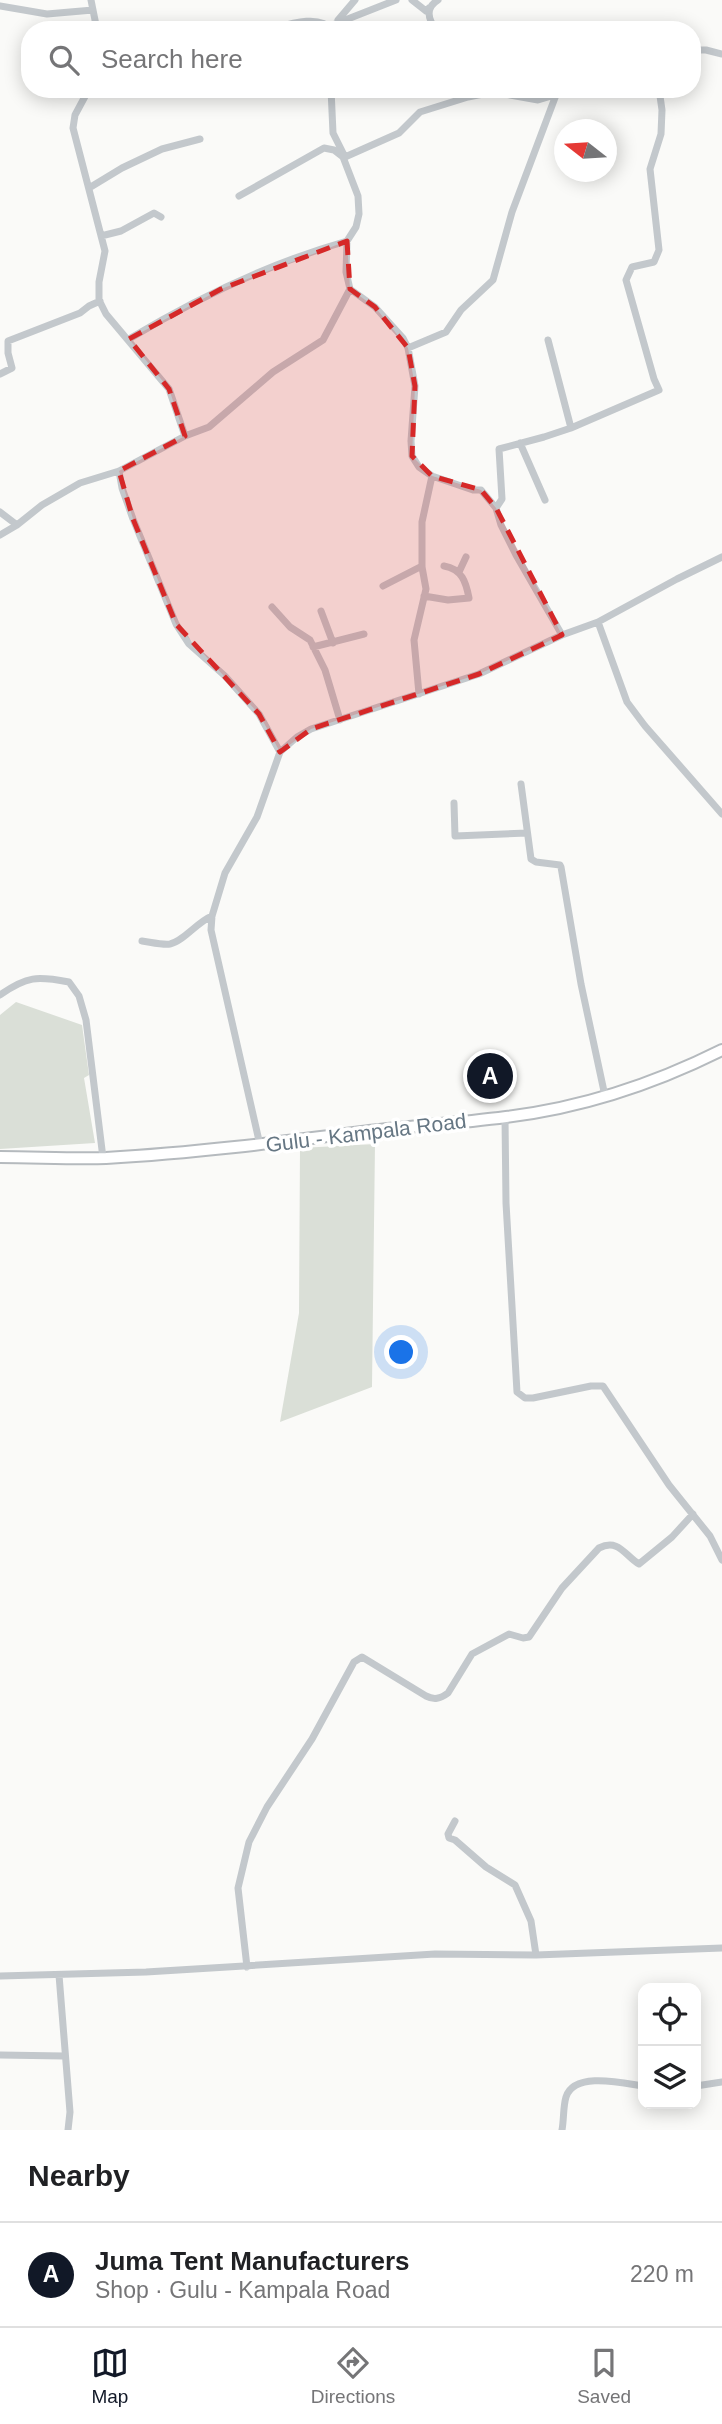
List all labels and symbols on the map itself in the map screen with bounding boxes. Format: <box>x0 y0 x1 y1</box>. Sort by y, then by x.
north arrow <box>554 119 617 182</box>
pin: A <box>467 1050 513 1102</box>
street label: Gulu - Kampala Road <box>264 1109 468 1156</box>
your location <box>384 1335 418 1369</box>

